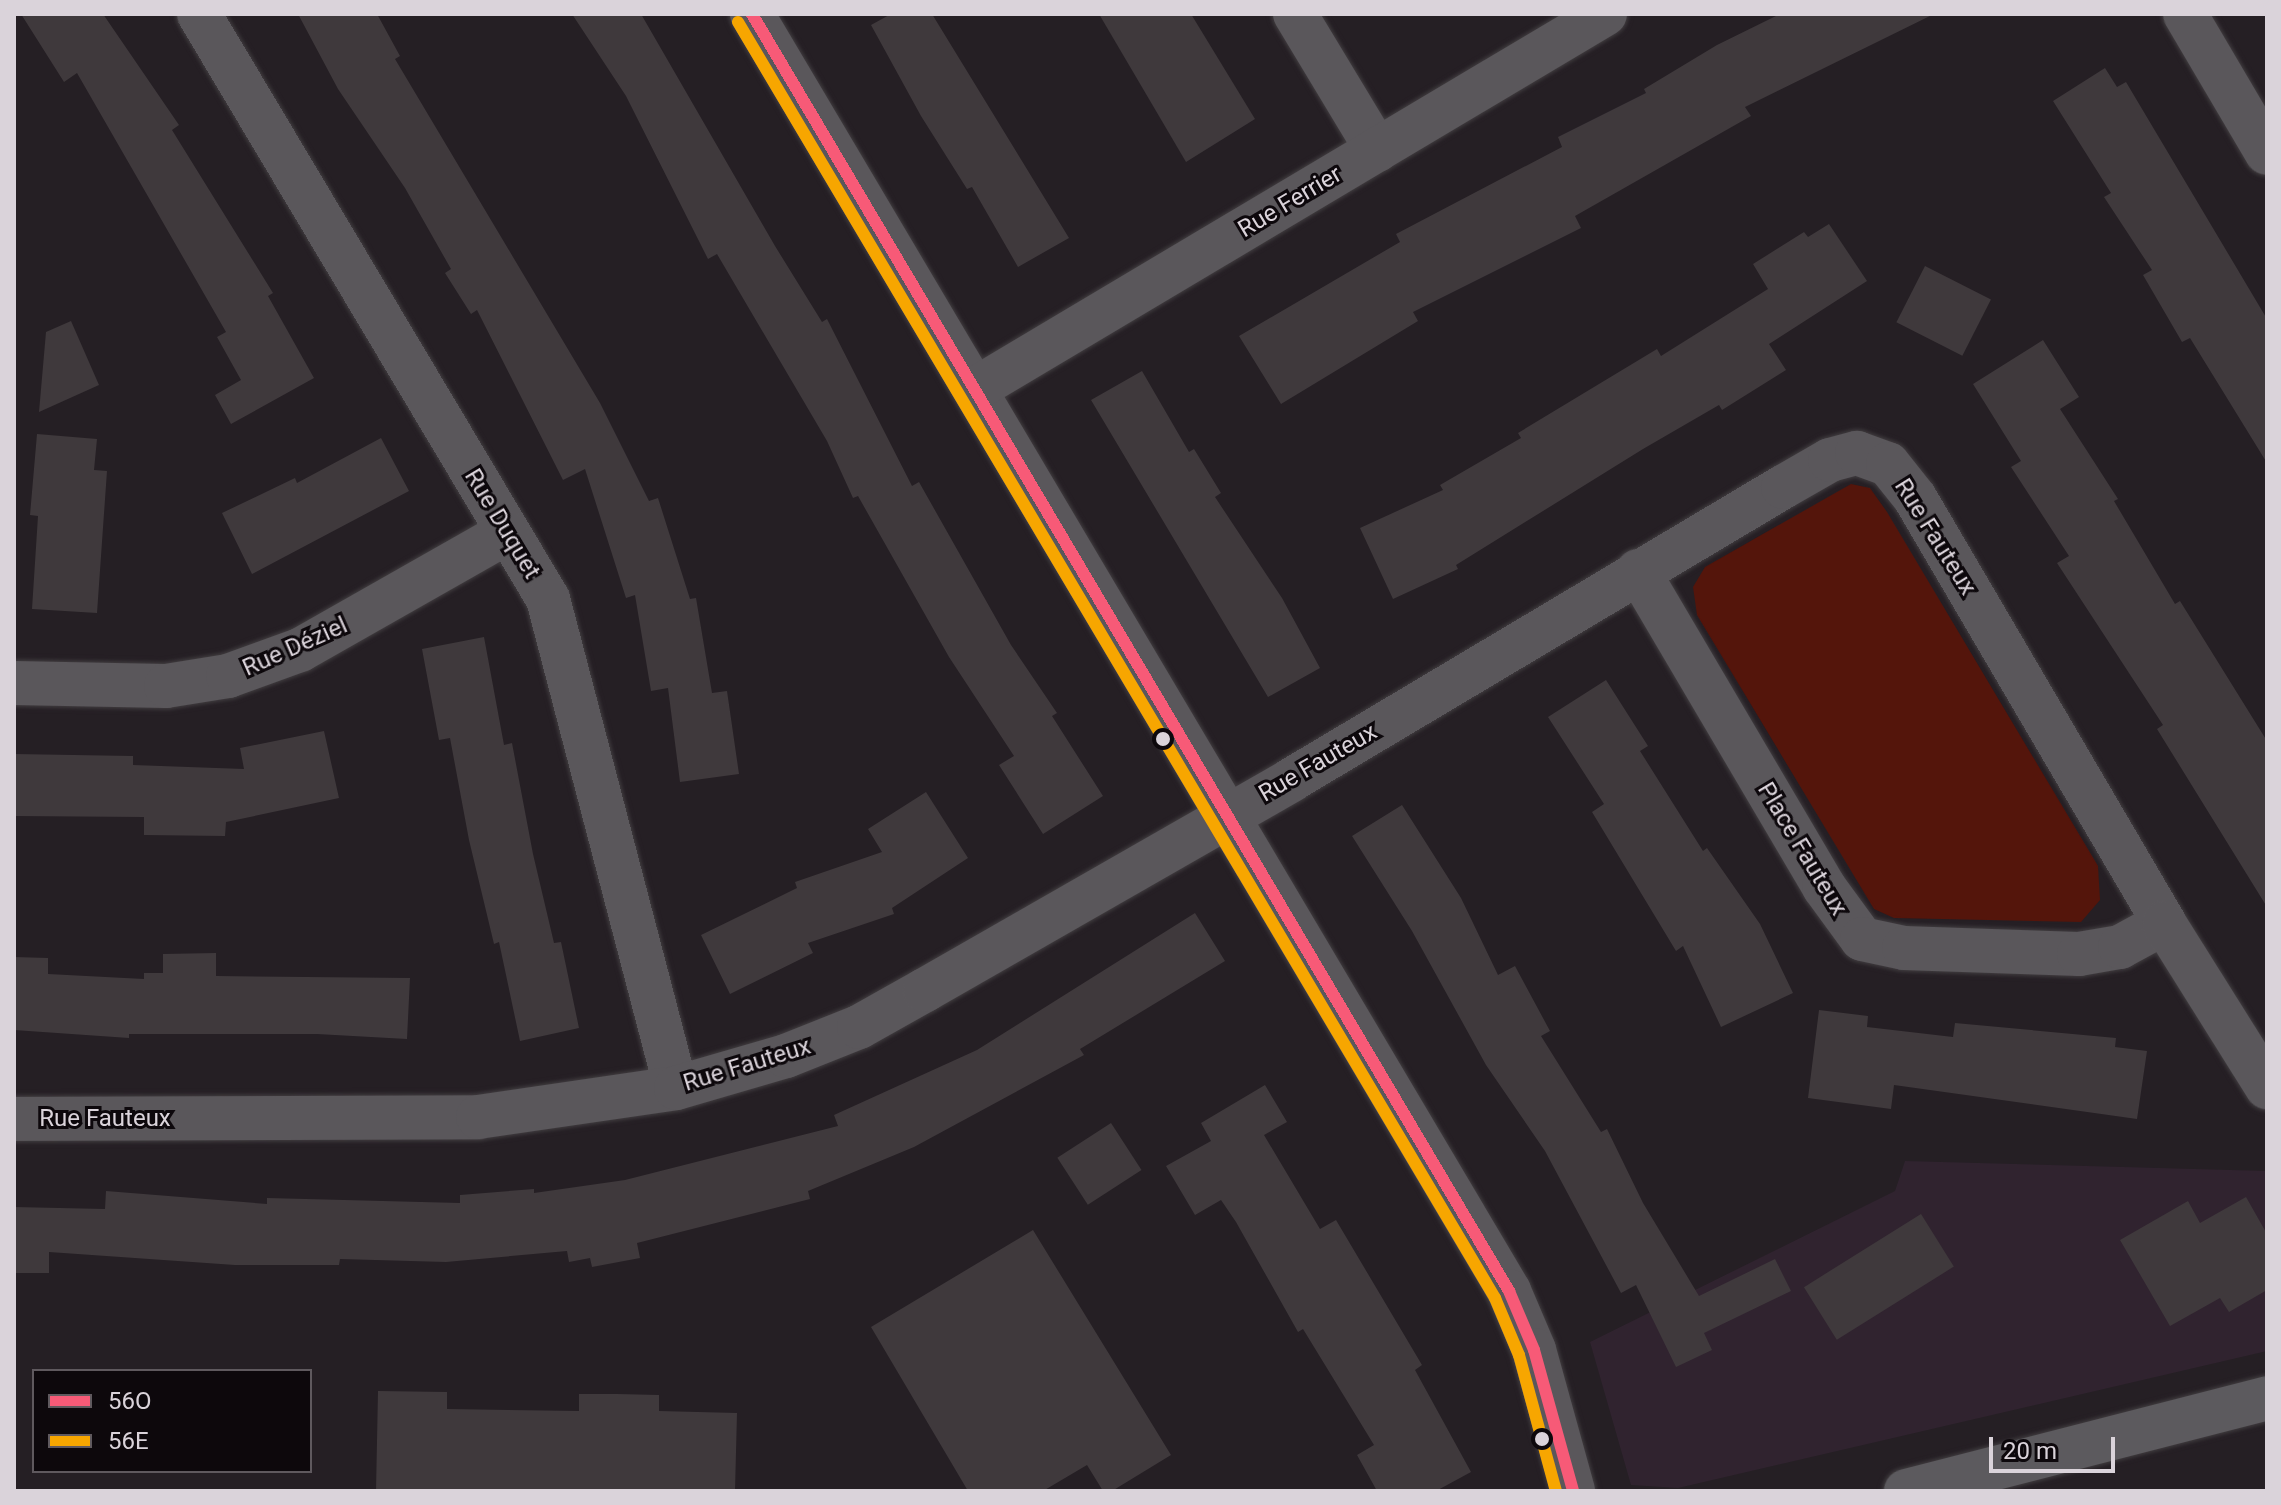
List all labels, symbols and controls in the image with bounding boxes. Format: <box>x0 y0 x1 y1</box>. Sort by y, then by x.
street label: Rue Ferrier <box>1233 160 1347 244</box>
street label: Rue Duquet <box>458 464 546 584</box>
street label: Rue Fauteux <box>1888 474 1982 600</box>
street label: Rue Déziel <box>238 611 352 683</box>
street label: Rue Fauteux <box>1254 718 1382 808</box>
unlabelled marker <box>1155 731 1171 747</box>
street label: Place Fauteux <box>1751 777 1853 921</box>
street label: Rue Fauteux <box>680 1032 814 1098</box>
street label: Rue Fauteux <box>39 1105 171 1133</box>
legend <box>32 1369 312 1473</box>
text: 56O <box>108 1387 152 1415</box>
scale bar <box>1993 1421 2119 1471</box>
text: 56E <box>108 1427 149 1455</box>
unlabelled marker <box>1534 1431 1550 1447</box>
text: 20 m <box>2003 1437 2057 1465</box>

